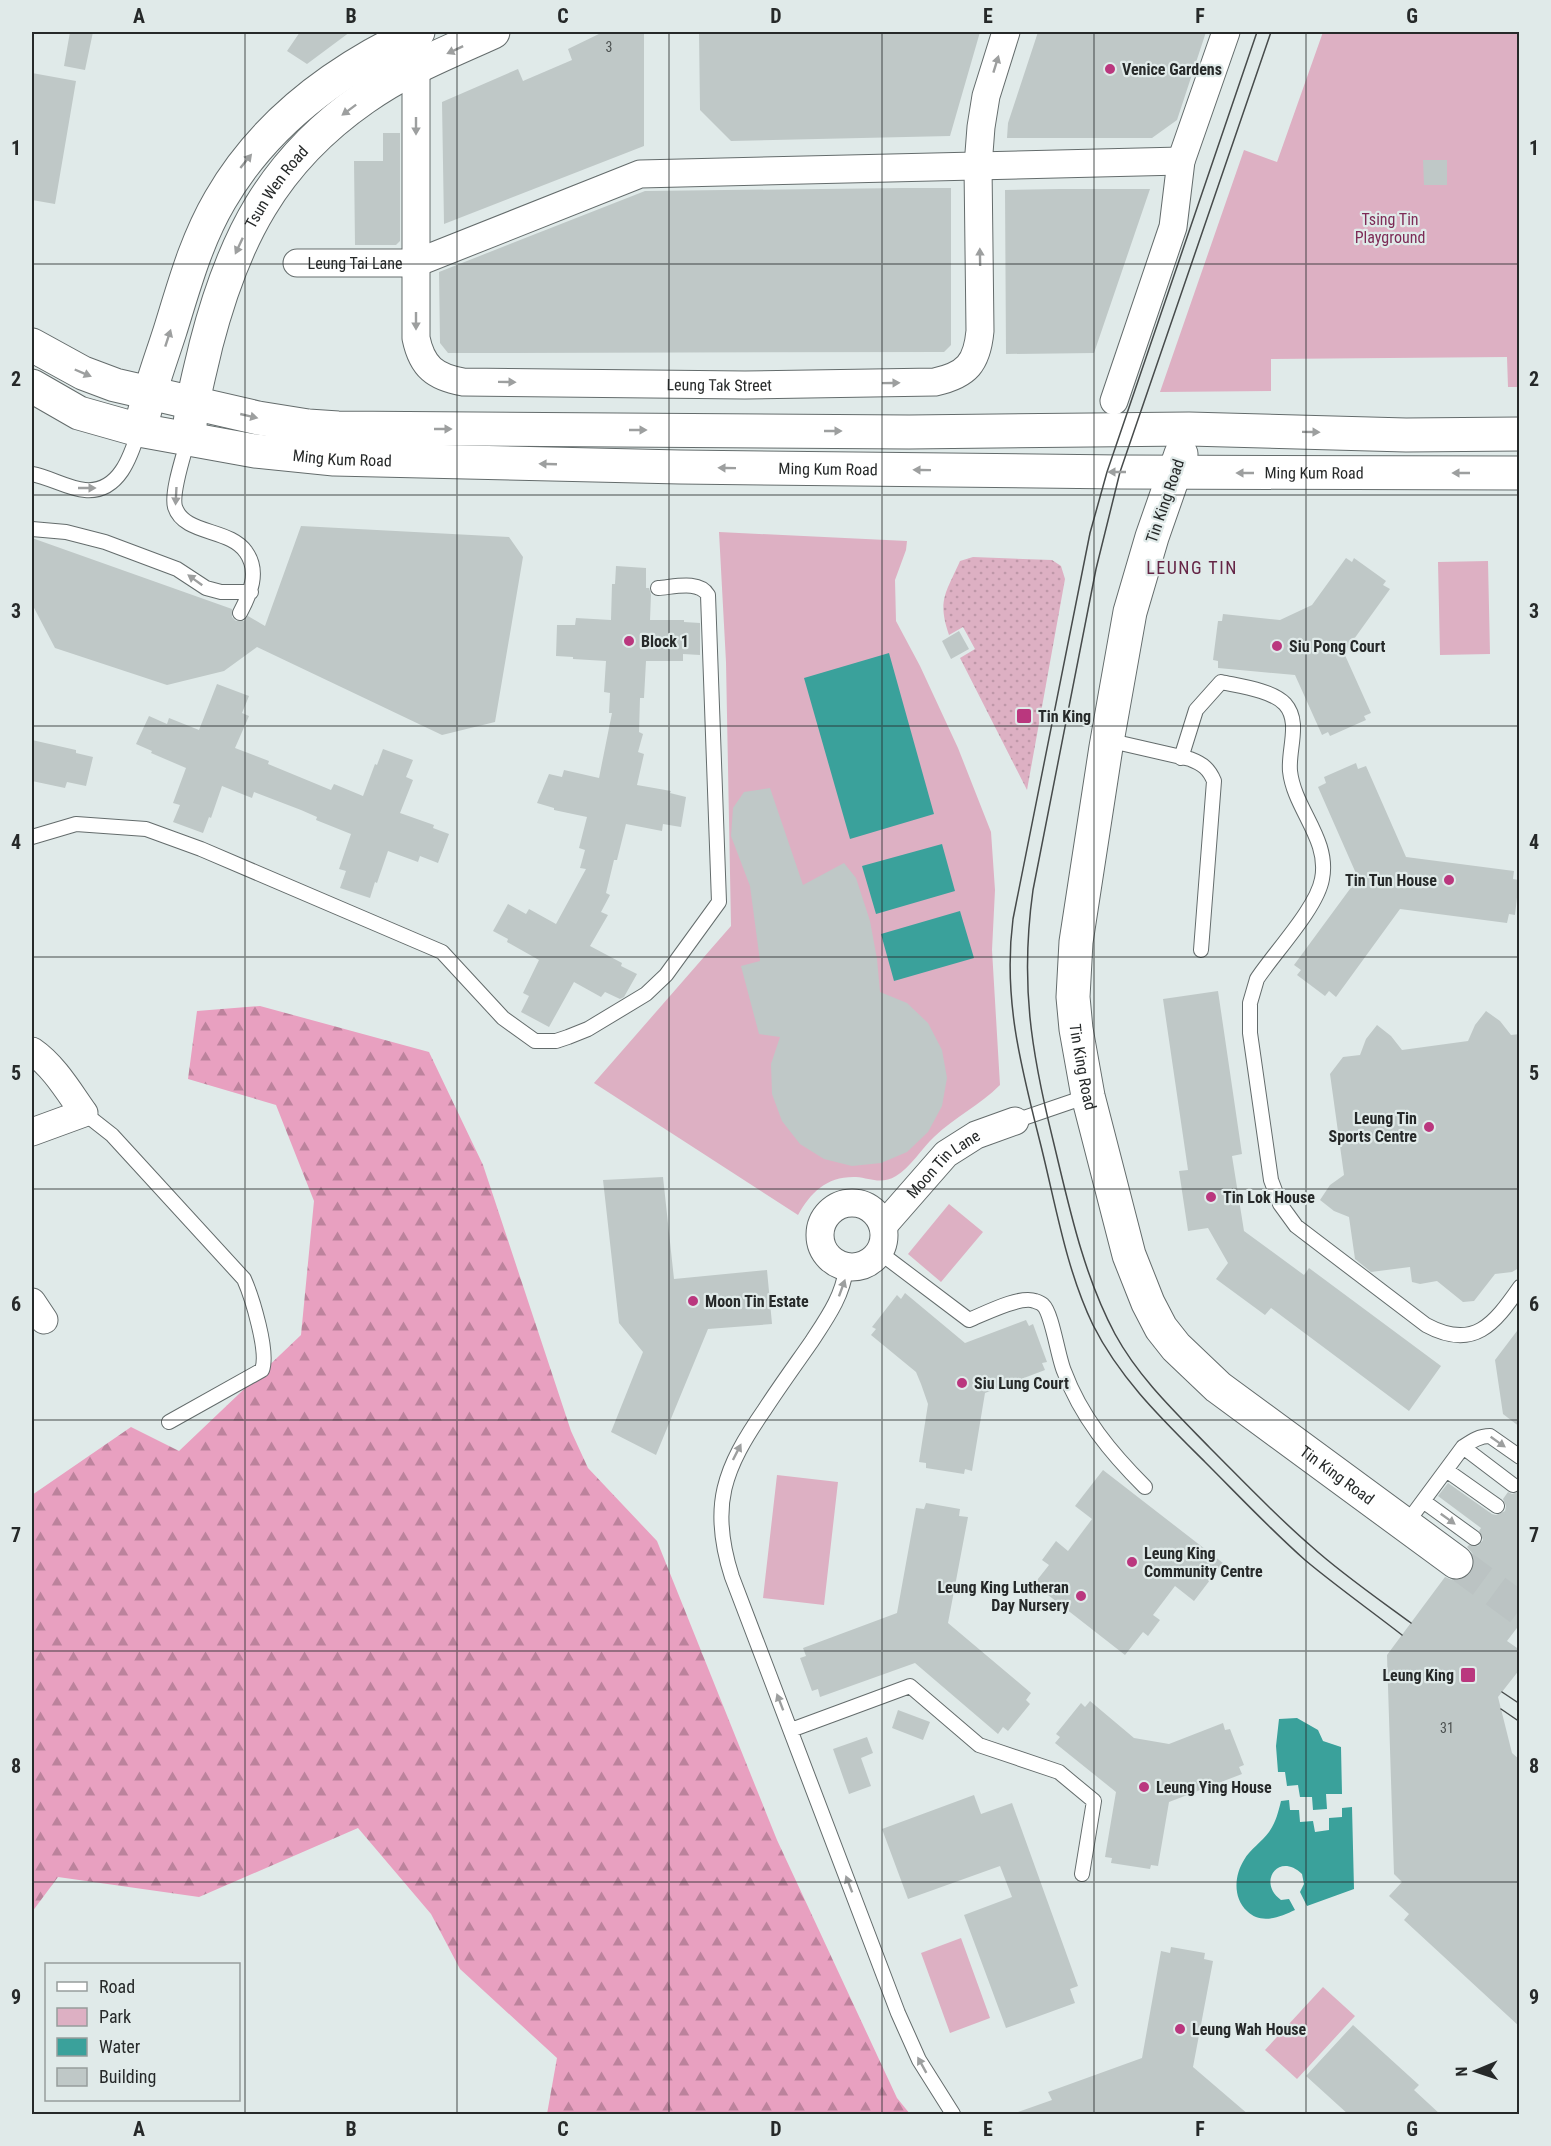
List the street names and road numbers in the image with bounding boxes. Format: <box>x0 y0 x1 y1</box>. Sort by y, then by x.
street label: Tsun Wen Road <box>241 142 312 231</box>
street label: Leung Tai Lane <box>308 254 402 273</box>
street label: Leung Tak Street <box>666 375 772 395</box>
street label: Ming Kum Road <box>292 445 392 470</box>
street label: Tin King Road <box>1142 457 1188 545</box>
street label: Ming Kum Road <box>778 459 878 479</box>
street label: Ming Kum Road <box>1264 463 1364 482</box>
street label: Tin King Road <box>1066 1023 1101 1112</box>
street label: Moon Tin Lane <box>902 1126 983 1202</box>
street label: Tin King Road <box>1296 1441 1378 1508</box>

